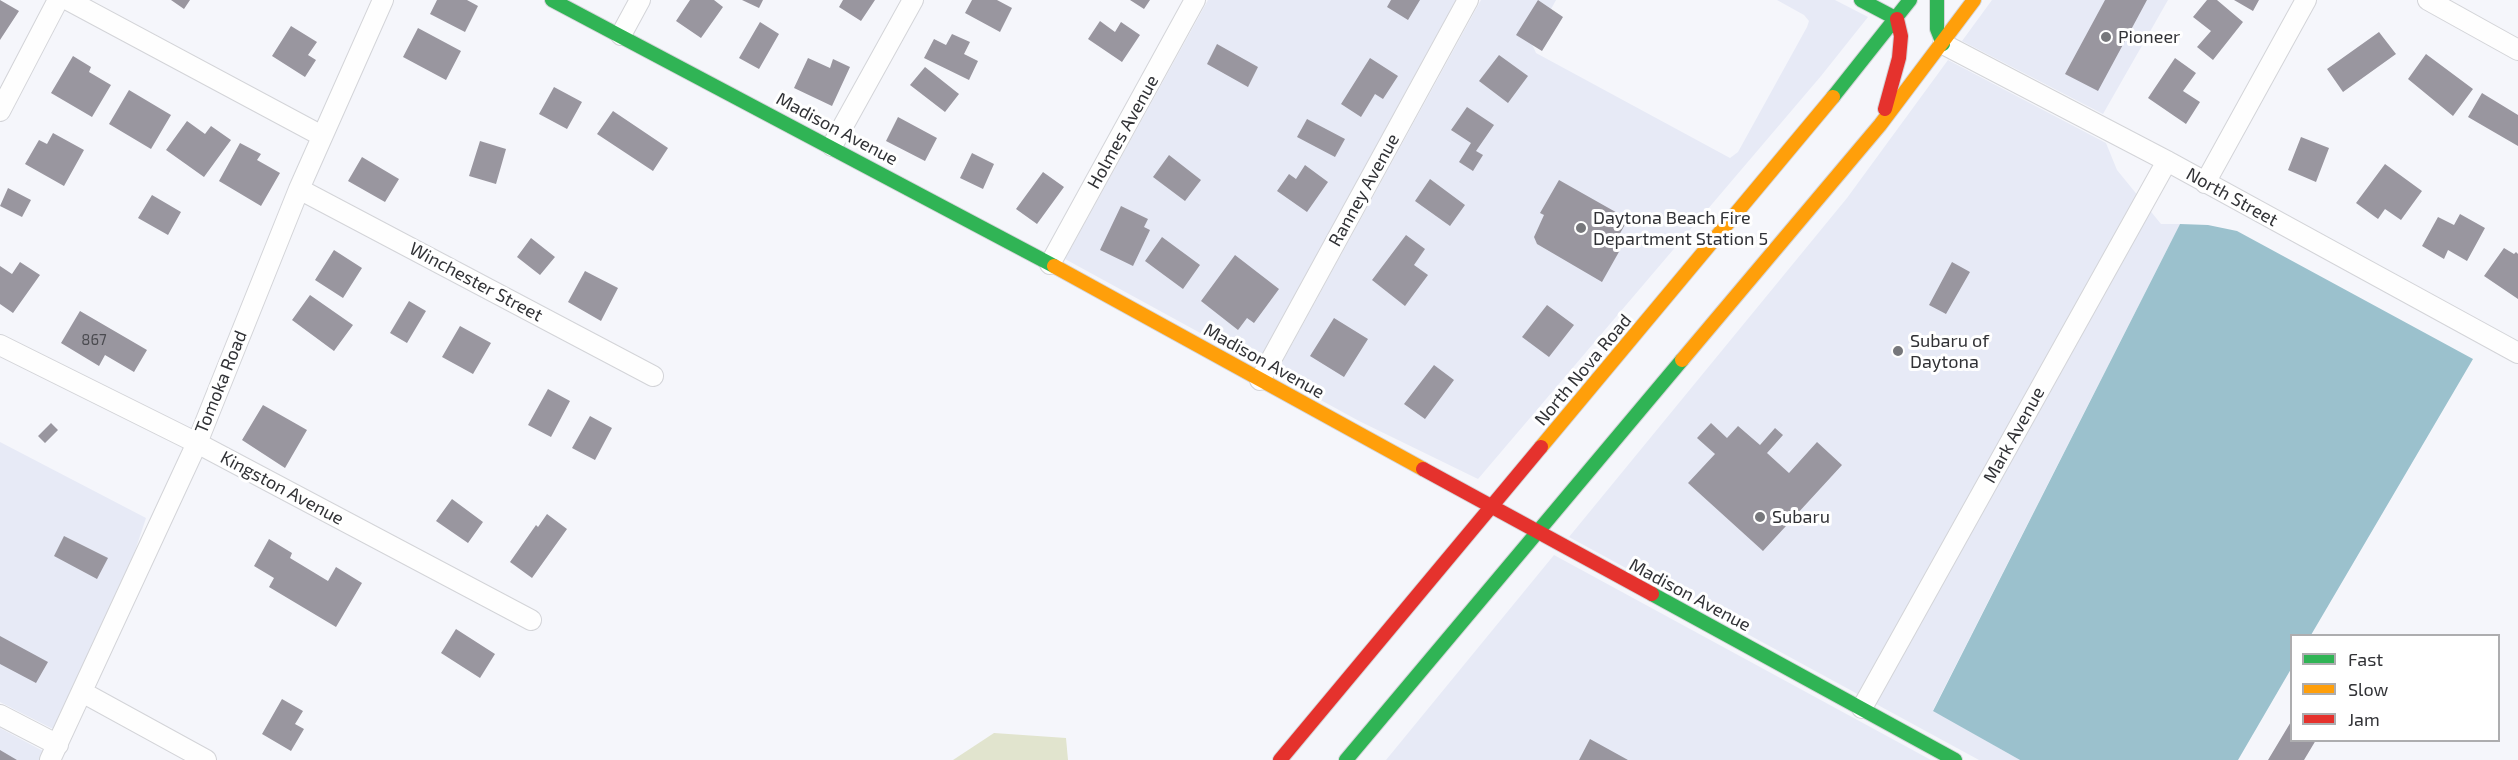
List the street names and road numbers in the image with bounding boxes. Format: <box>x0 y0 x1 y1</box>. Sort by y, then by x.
street label: Holmes Avenue <box>1083 71 1163 193</box>
street label: Madison Avenue <box>773 88 901 170</box>
street label: Ranney Avenue <box>1324 130 1404 250</box>
street label: North Street <box>2182 163 2282 231</box>
street label: Winchester Street <box>406 238 546 326</box>
street label: North Nova Road <box>1530 310 1636 430</box>
street label: Madison Avenue <box>1200 319 1328 403</box>
street label: Tomoka Road <box>191 327 251 437</box>
street label: Mark Avenue <box>1979 383 2049 487</box>
street label: Kingston Avenue <box>217 446 347 530</box>
street label: Madison Avenue <box>1626 554 1754 636</box>

